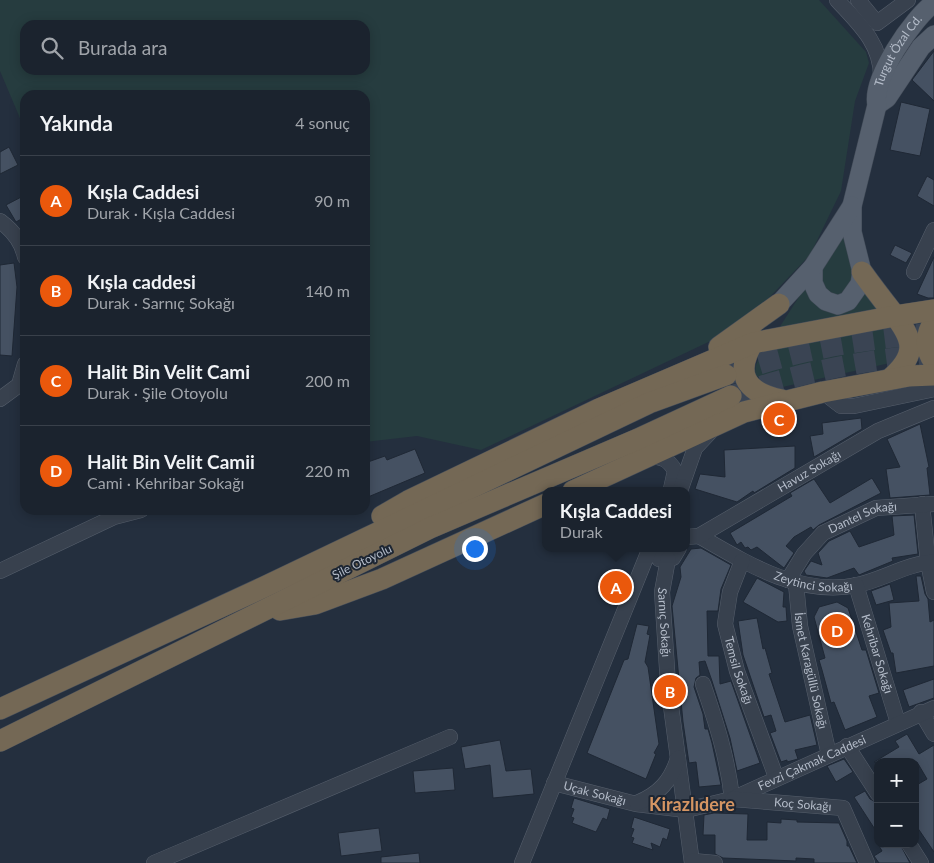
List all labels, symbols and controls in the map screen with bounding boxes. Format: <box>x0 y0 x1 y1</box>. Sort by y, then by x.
street label: Turgut Özal Cd. <box>871 11 925 88</box>
search box <box>20 20 370 75</box>
icon: search <box>38 34 66 62</box>
text: Burada ara <box>78 36 167 59</box>
text: Yakında <box>40 110 113 135</box>
text: 4 sonuç <box>295 113 350 132</box>
text: Kışla Caddesi <box>87 180 199 203</box>
text: A <box>50 191 62 210</box>
text: 90 m <box>314 191 350 210</box>
text: Durak · Kışla Caddesi <box>87 203 235 222</box>
text: Kışla caddesi <box>87 270 196 293</box>
text: B <box>51 281 61 300</box>
text: 140 m <box>305 281 350 300</box>
text: Durak · Sarnıç Sokağı <box>87 293 235 312</box>
text: Halit Bin Velit Cami <box>87 360 250 383</box>
text: C <box>51 371 61 390</box>
text: 200 m <box>305 371 350 390</box>
text: Durak · Şile Otoyolu <box>87 383 228 402</box>
pin: C <box>763 400 795 438</box>
street label: Havuz Sokağı <box>775 446 843 495</box>
text: Halit Bin Velit Camii <box>87 450 255 473</box>
text: D <box>50 461 62 480</box>
text: 220 m <box>305 461 350 480</box>
text: Cami · Kehribar Sokağı <box>87 473 244 492</box>
popup <box>542 487 690 552</box>
text: Kışla Caddesi <box>560 499 672 522</box>
street label: Dantel Sokağı <box>826 499 897 536</box>
text: Durak <box>560 522 603 541</box>
your location <box>462 536 488 562</box>
street label: Şile Otoyolu <box>330 541 394 582</box>
pin: A <box>600 568 632 606</box>
street label: Zeytinci Sokağı <box>772 568 854 595</box>
street label: Sarnıç Sokağı <box>655 586 674 658</box>
pin: D <box>821 611 853 649</box>
street label: İsmet Karagüllü Sokağı <box>792 612 831 730</box>
street label: Kehribar Sokağı <box>858 612 897 695</box>
street label: Temsil Sokağı <box>721 635 757 706</box>
pin: B <box>654 672 686 710</box>
street label: Fevzi Çakmak Caddesi <box>755 732 868 793</box>
map controls <box>874 758 919 848</box>
button: + <box>874 758 919 803</box>
street label: Uçak Sokağı <box>562 778 628 808</box>
district label: Kirazlıdere <box>649 793 735 815</box>
street label: Koç Sokağı <box>773 794 832 814</box>
button: − <box>874 803 919 848</box>

